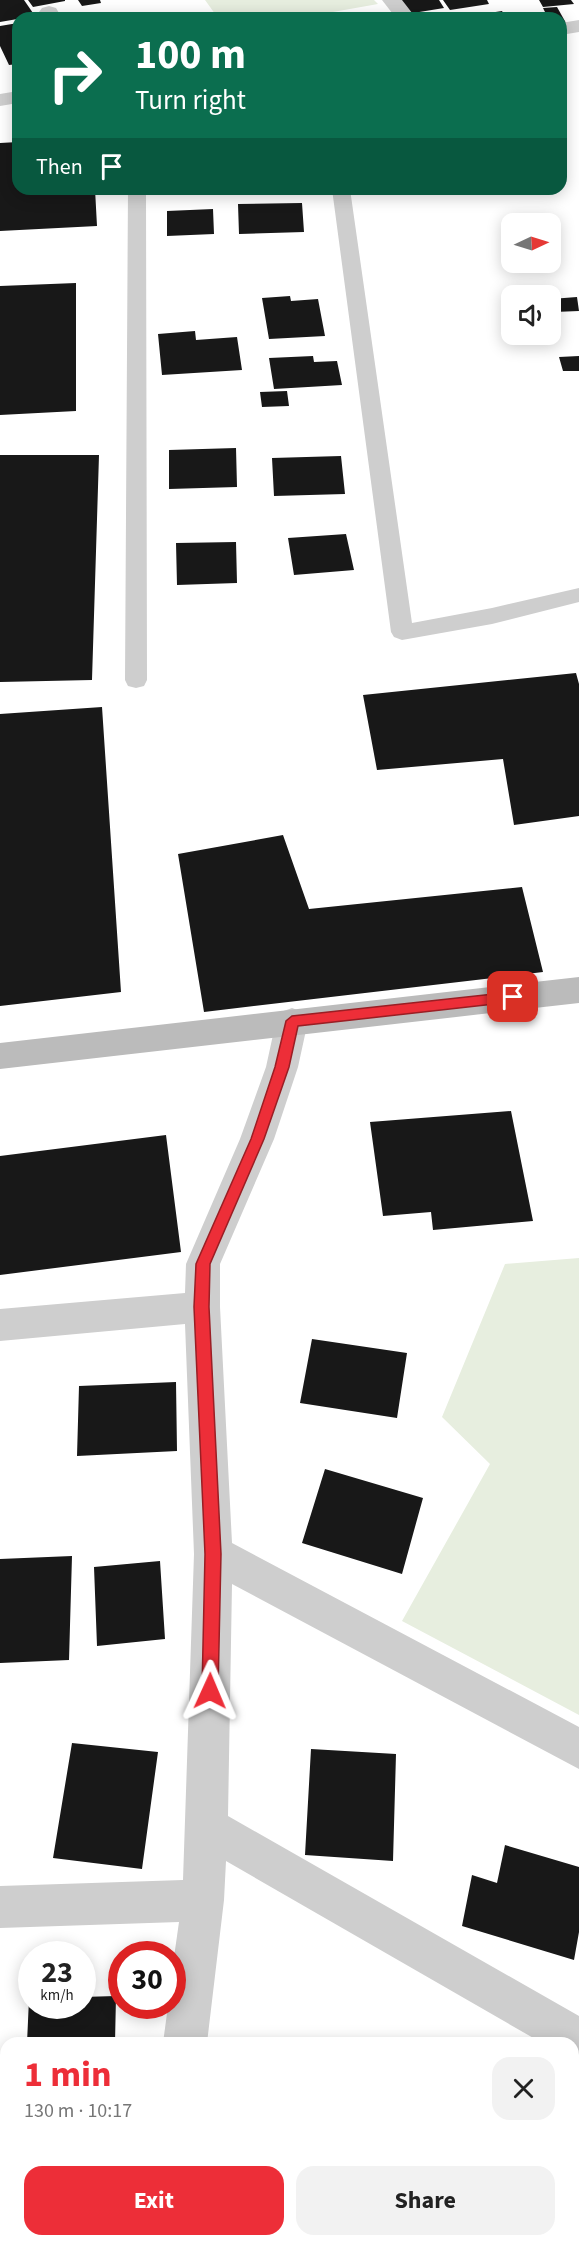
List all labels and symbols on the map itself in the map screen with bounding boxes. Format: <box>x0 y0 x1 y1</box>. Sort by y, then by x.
north arrow <box>501 213 561 273</box>
pin <box>487 971 538 1022</box>
position arrow <box>178 1659 242 1723</box>
speed limit sign: 30 <box>108 1941 186 2019</box>

